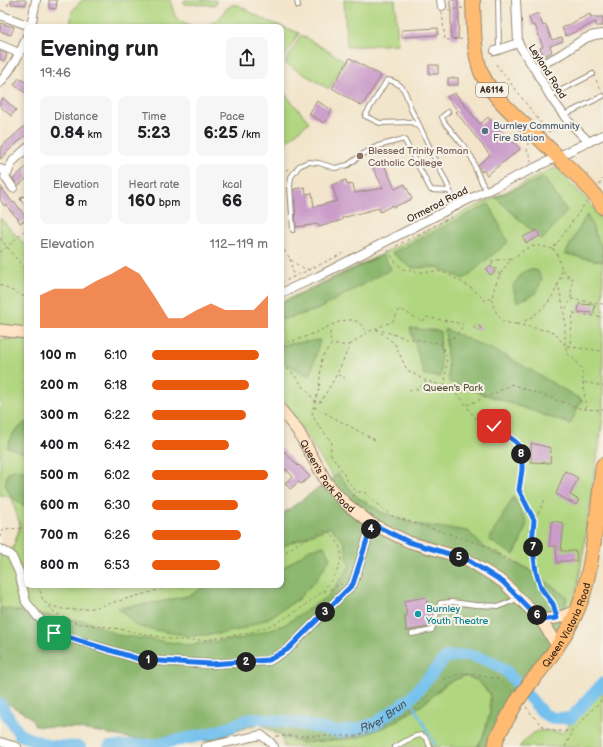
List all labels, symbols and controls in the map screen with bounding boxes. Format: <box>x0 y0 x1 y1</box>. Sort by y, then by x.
text: Evening run <box>40 36 159 63</box>
button: share <box>226 37 268 79</box>
street label: Leyland Road <box>526 42 569 101</box>
text: 19:46 <box>40 65 71 81</box>
road number: A6114 <box>476 83 508 97</box>
text: Distance <box>54 110 98 123</box>
text: Time <box>142 110 166 123</box>
text: Pace <box>219 110 245 123</box>
place label: Burnley Community Fire Station <box>493 120 580 144</box>
text: 0.84 <box>50 123 85 143</box>
text: 5:23 <box>137 123 171 143</box>
text: 6:25 <box>204 123 238 143</box>
marker: Burnley Community Fire Station <box>480 126 490 136</box>
text: km <box>85 128 102 141</box>
text: /km <box>238 128 260 141</box>
place label: Blessed Trinity Roman Catholic College <box>368 145 469 169</box>
marker: Blessed Trinity Roman Catholic College <box>355 151 365 161</box>
text: Elevation <box>53 178 99 191</box>
text: Heart rate <box>129 178 179 191</box>
text: kcal <box>222 178 242 191</box>
street label: Ormerod Road <box>405 184 470 225</box>
text: 8 <box>65 191 75 211</box>
text: 160 <box>128 191 156 211</box>
text: 66 <box>222 191 242 211</box>
text: m <box>75 196 87 209</box>
text: bpm <box>156 196 180 209</box>
text: Elevation <box>40 236 94 252</box>
text: 112–119 m <box>210 236 268 252</box>
text: 100 m <box>40 347 76 363</box>
text: 6:10 <box>104 347 127 363</box>
text: 200 m <box>40 377 78 393</box>
text: 6:18 <box>104 377 127 393</box>
park label: Queen's Park <box>423 382 483 394</box>
text: 300 m <box>40 407 78 423</box>
text: 6:22 <box>104 407 130 423</box>
pin <box>477 409 511 443</box>
icon: check <box>483 415 505 437</box>
text: 400 m <box>40 437 78 453</box>
text: 6:42 <box>104 437 130 453</box>
street label: Queen's Park Road <box>297 438 357 515</box>
pin: 8 <box>511 444 531 464</box>
text: 8 <box>518 447 524 460</box>
text: 500 m <box>40 467 78 483</box>
text: 6:02 <box>104 467 130 483</box>
text: 600 m <box>40 497 79 513</box>
text: 6:30 <box>104 497 130 513</box>
pin: 4 <box>361 519 381 539</box>
text: 4 <box>368 522 374 535</box>
text: 700 m <box>40 527 78 543</box>
text: 6:26 <box>104 527 130 543</box>
pin: 7 <box>523 537 543 557</box>
text: 7 <box>530 540 536 553</box>
pin: 5 <box>449 547 469 567</box>
text: 5 <box>456 550 462 563</box>
text: 800 m <box>40 557 79 573</box>
text: 6:53 <box>104 557 130 573</box>
street label: Queen Victoria Road <box>540 581 593 670</box>
pin: 3 <box>315 602 335 622</box>
place label: Burnley Youth Theatre <box>425 603 488 627</box>
text: 3 <box>322 605 328 618</box>
pin: 6 <box>527 605 547 625</box>
text: 6 <box>534 608 540 621</box>
marker: Burnley Youth Theatre <box>413 609 423 619</box>
pin <box>37 616 71 650</box>
icon: arrive <box>43 622 65 644</box>
pin: 1 <box>138 650 158 670</box>
pin: 2 <box>236 652 256 672</box>
text: 1 <box>146 653 150 666</box>
text: 2 <box>243 655 249 668</box>
water label: River Brun <box>359 697 409 735</box>

